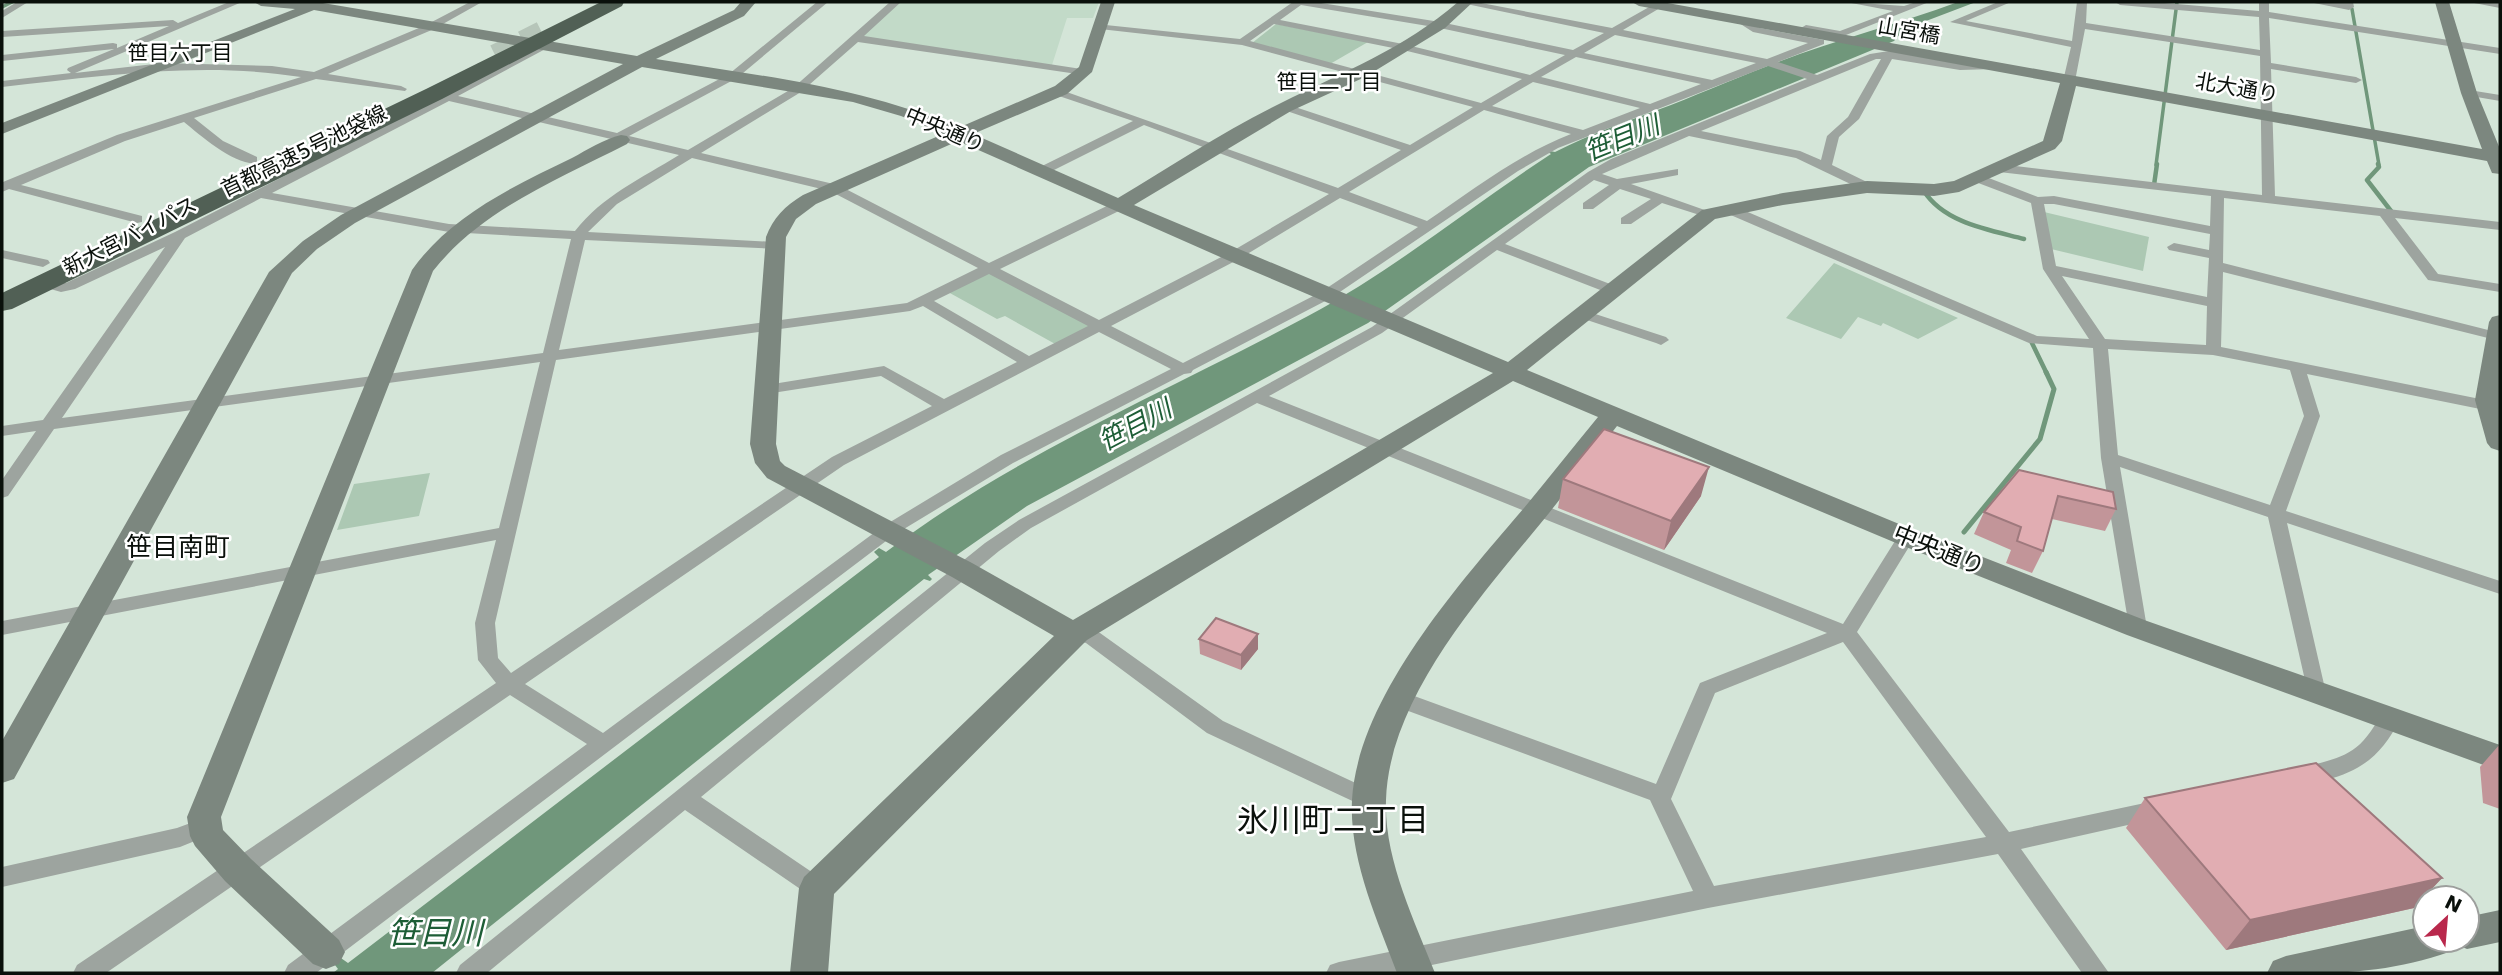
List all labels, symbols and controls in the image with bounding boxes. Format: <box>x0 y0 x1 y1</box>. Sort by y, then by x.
street label: 山宮橋 <box>1876 14 1942 48</box>
district label: 笹目六丁目 <box>128 41 233 65</box>
street label: 北大通り <box>2194 69 2280 107</box>
district label: 笹目二丁目 <box>1277 70 1382 94</box>
street label: 首都高速5号池袋線 <box>217 100 391 202</box>
street label: 中央通り <box>902 103 988 157</box>
water label: 笹目川 <box>1580 108 1667 167</box>
street label: 新大宮バイパス <box>59 192 201 280</box>
water label: 笹目川 <box>1094 392 1179 457</box>
street label: 中央通り <box>1889 519 1989 581</box>
district label: 笹目南町 <box>126 532 230 562</box>
district label: 氷川町二丁目 <box>1237 801 1429 839</box>
north arrow <box>2411 884 2481 954</box>
text: N <box>2441 890 2465 917</box>
water label: 笹目川 <box>387 914 486 952</box>

